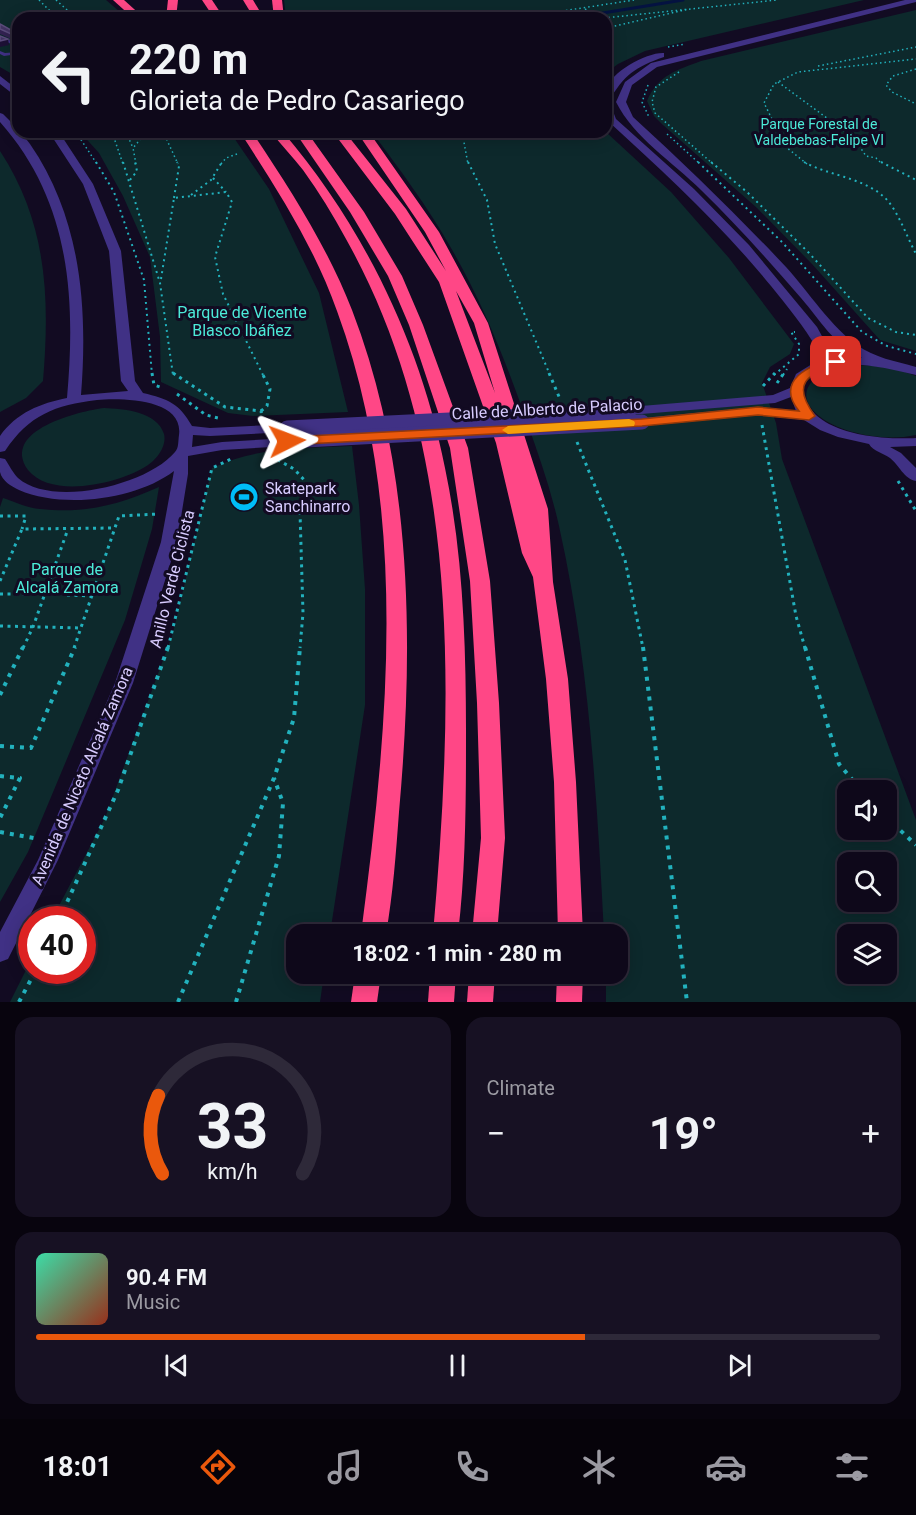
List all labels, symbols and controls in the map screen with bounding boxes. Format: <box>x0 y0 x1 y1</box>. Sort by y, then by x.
text: 220 m <box>129 35 248 84</box>
icon: left <box>30 36 108 114</box>
text: Glorieta de Pedro Casariego <box>129 85 465 117</box>
park label: Parque Forestal de Valdebebas-Felipe VI <box>754 116 884 148</box>
park label: Parque de Vicente Blasco Ibáñez <box>177 303 307 340</box>
pin <box>810 336 861 387</box>
icon: arrive <box>819 345 852 378</box>
street label: Calle de Alberto de Palacio <box>451 395 643 423</box>
position arrow <box>255 409 319 473</box>
place label: Skatepark Sanchinarro <box>265 479 350 516</box>
sports icon: Skatepark Sanchinarro <box>228 481 260 513</box>
street label: Anillo Verde Ciclista <box>146 508 198 650</box>
park label: Parque de Alcalá Zamora <box>15 560 119 597</box>
street label: Avenida de Niceto Alcalá Zamora <box>27 664 137 888</box>
map controls <box>837 780 897 984</box>
button: sound <box>837 780 897 840</box>
button: search <box>837 852 897 912</box>
speed limit sign: 40 <box>18 906 96 984</box>
button: layers <box>837 924 897 984</box>
text: 18:02 · 1 min · 280 m <box>352 941 562 966</box>
text: Climate <box>487 1076 555 1100</box>
text: 33 <box>197 1090 269 1163</box>
text: 19° <box>649 1107 718 1160</box>
text: − <box>487 1114 505 1153</box>
text: + <box>861 1114 880 1153</box>
text: km/h <box>208 1159 258 1184</box>
text: 90.4 FM <box>126 1265 207 1290</box>
text: Music <box>126 1290 180 1314</box>
icon: previous <box>160 1349 193 1382</box>
icon: pause <box>441 1349 474 1382</box>
icon: next <box>723 1349 756 1382</box>
icon: directions <box>197 1446 239 1488</box>
icon: music <box>324 1446 366 1488</box>
icon: phone <box>451 1446 493 1488</box>
icon: climate <box>578 1446 620 1488</box>
icon: car <box>705 1446 747 1488</box>
icon: filters <box>831 1446 873 1488</box>
text: 18:01 <box>42 1451 112 1483</box>

